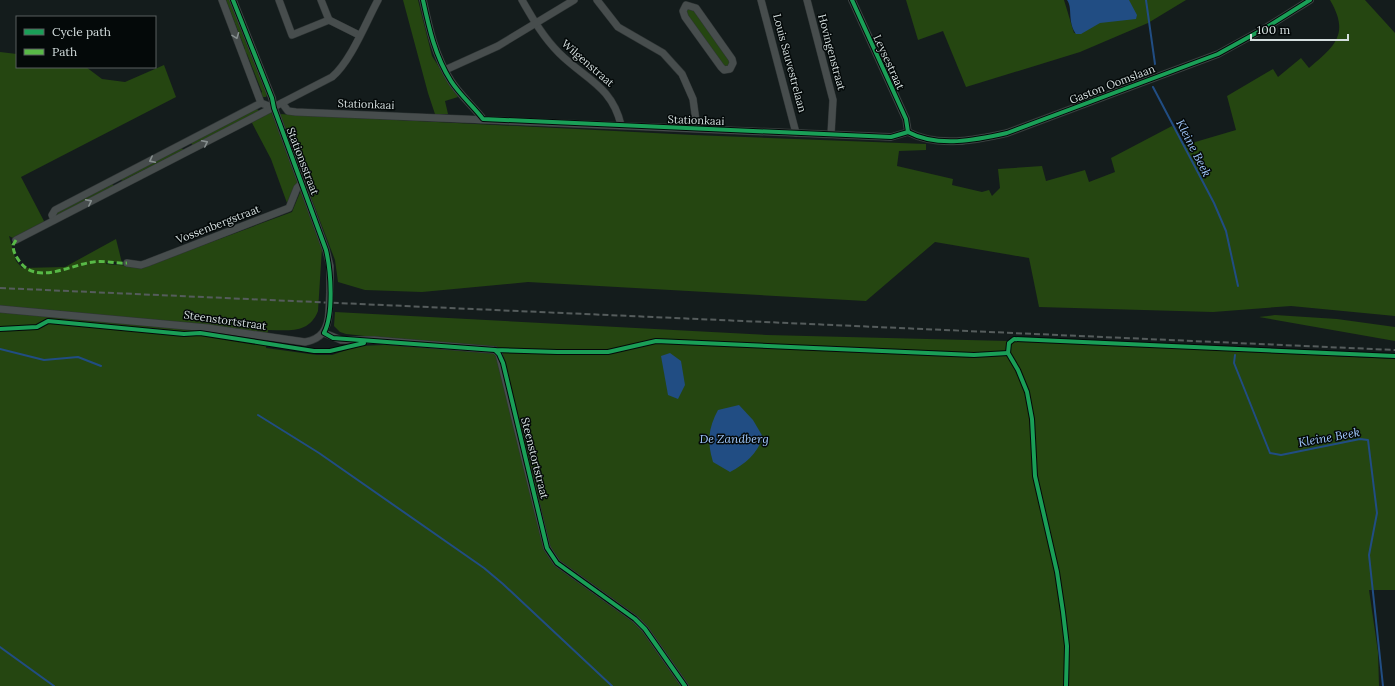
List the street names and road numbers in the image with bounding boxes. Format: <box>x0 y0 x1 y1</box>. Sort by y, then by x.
street label: Louis Sauvestrelaan <box>770 12 810 114</box>
street label: Hovingenstraat <box>815 12 849 92</box>
street label: Leysestraat <box>870 32 908 92</box>
street label: Wilgenstraat <box>559 36 618 90</box>
street label: Gaston Oomslaan <box>1067 61 1157 107</box>
street label: Stationkaai <box>337 96 395 112</box>
street label: Stationkaai <box>667 112 725 128</box>
street label: Stationsstraat <box>284 125 323 197</box>
street label: Vossenbergstraat <box>173 201 263 247</box>
street label: Steenstortstraat <box>183 307 268 333</box>
street label: Steenstortstraat <box>518 416 552 501</box>

